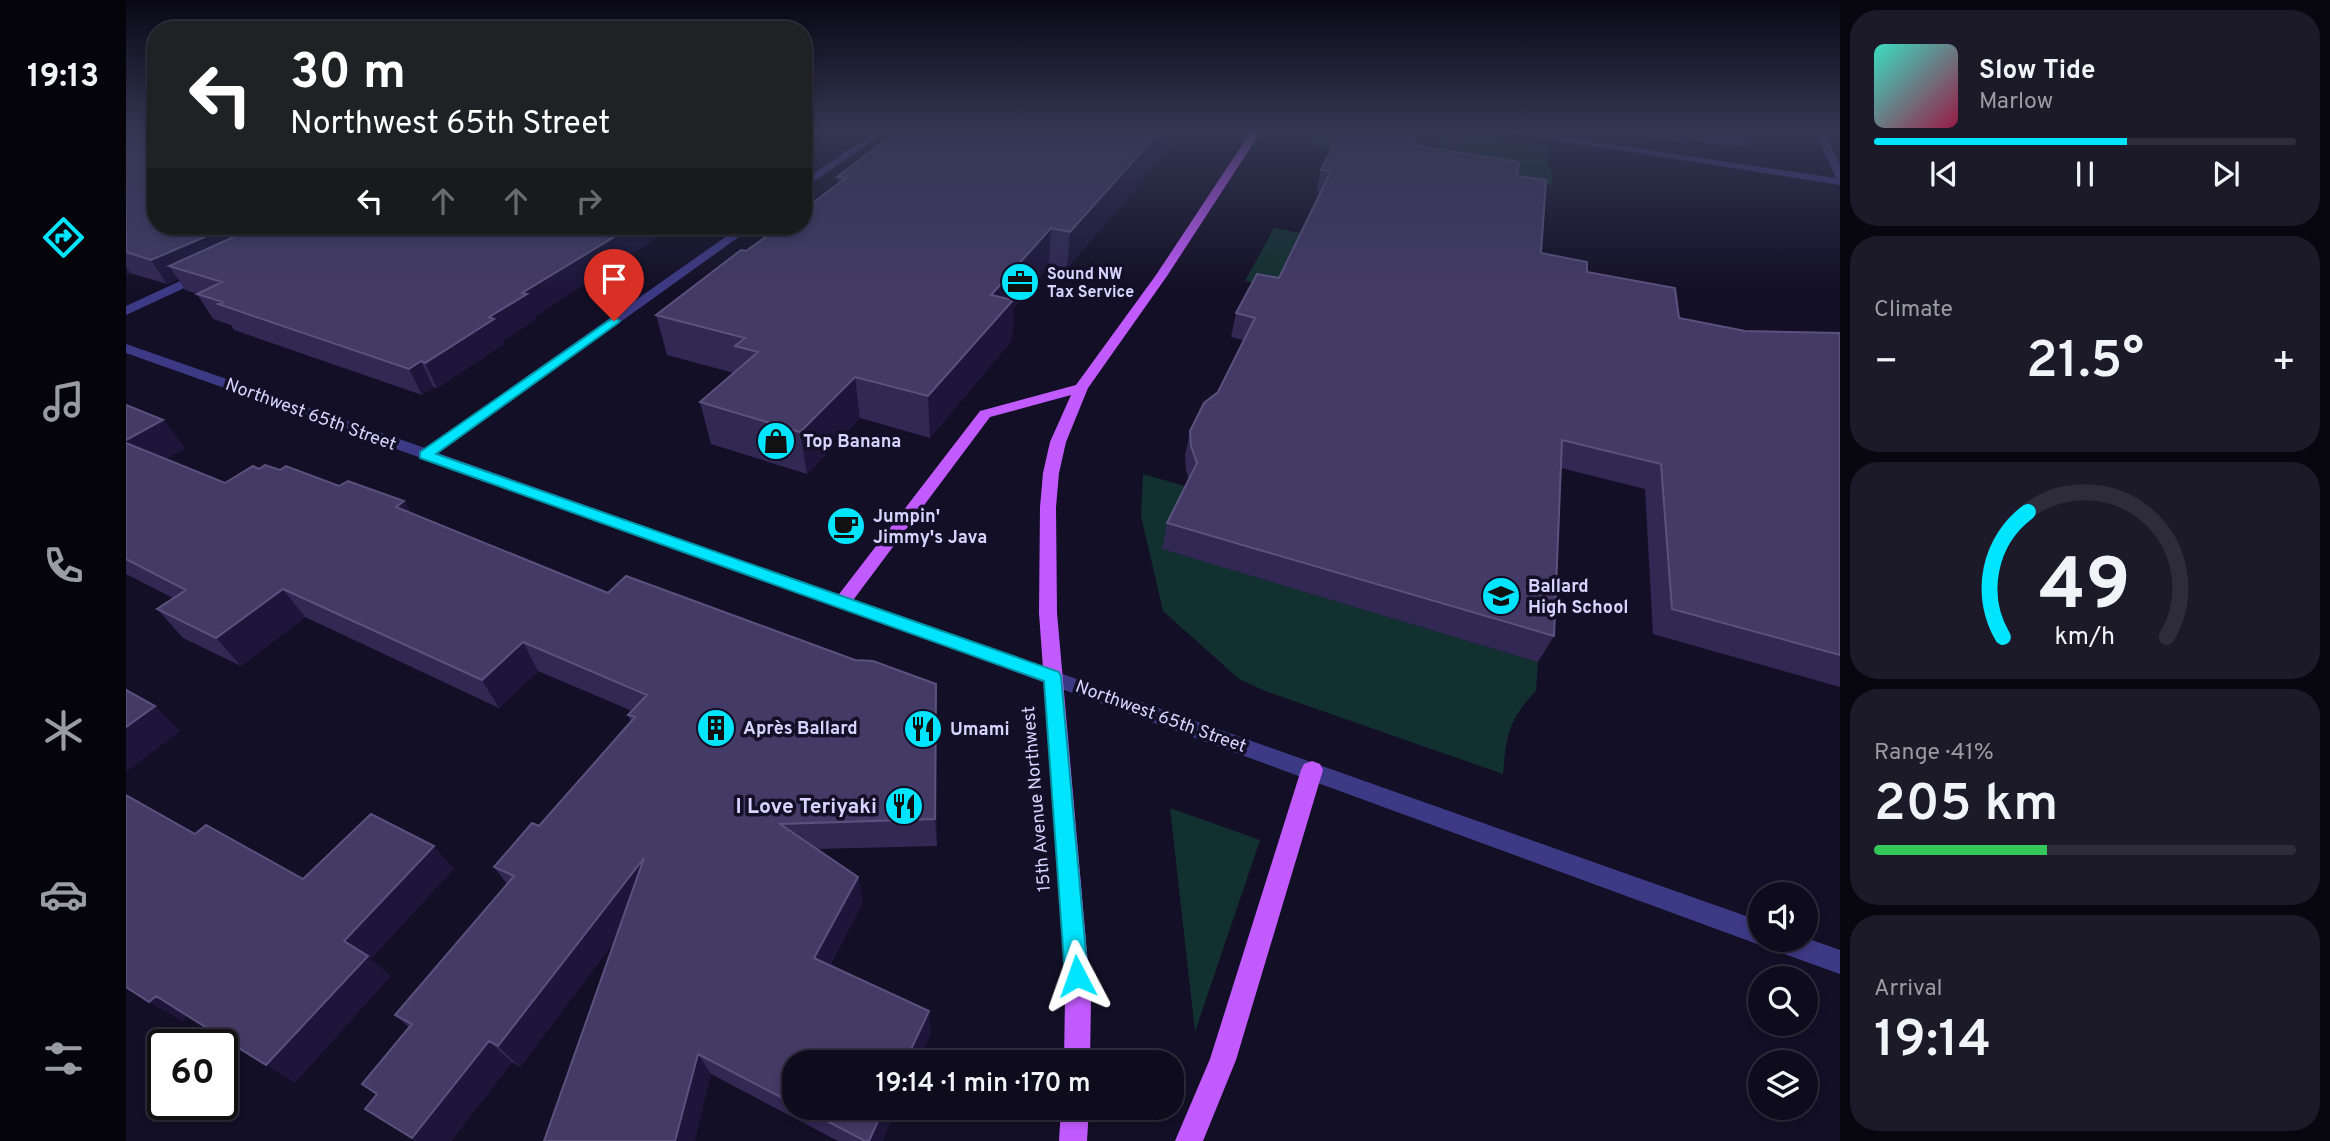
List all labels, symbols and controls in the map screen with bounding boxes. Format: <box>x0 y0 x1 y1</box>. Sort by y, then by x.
text: 30 m <box>290 44 406 106</box>
icon: left <box>175 49 266 140</box>
text: Slow Tide <box>1979 55 2096 88</box>
text: 19:13 <box>27 58 99 98</box>
text: Marlow <box>1979 88 2053 117</box>
text: Northwest 65th Street <box>290 105 610 145</box>
icon: previous <box>1925 155 1963 193</box>
icon: pause <box>2066 155 2104 193</box>
icon: next <box>2207 155 2245 193</box>
icon: left <box>351 182 389 220</box>
icon: ahead <box>424 182 462 220</box>
icon: ahead <box>497 182 535 220</box>
icon: right <box>570 182 608 220</box>
icon: directions <box>39 213 88 262</box>
pin <box>584 249 644 321</box>
icon: arrive <box>595 260 633 298</box>
office icon: Sound NW Tax Service <box>999 261 1041 303</box>
place label: Sound NW Tax Service <box>1047 265 1134 303</box>
text: Climate <box>1874 296 1953 325</box>
text: 21.5° <box>2026 330 2144 396</box>
text: − <box>1874 339 1899 388</box>
text: + <box>2271 339 2296 388</box>
street label: Northwest 65th Street <box>222 374 399 457</box>
icon: music <box>39 377 88 426</box>
shop icon: Top Banana <box>755 420 797 462</box>
place label: Top Banana <box>803 431 901 454</box>
cafe icon: Jumpin' Jimmy's Java <box>825 505 867 547</box>
place label: Jumpin' Jimmy's Java <box>873 506 987 550</box>
icon: phone <box>39 541 88 590</box>
text: 49 <box>2039 543 2131 635</box>
school or university icon: Ballard High School <box>1480 575 1522 617</box>
place label: Ballard High School <box>1528 576 1629 620</box>
text: km/h <box>2055 621 2115 653</box>
street label: Northwest 65th Street <box>1072 676 1249 759</box>
street label: 15th Avenue Northwest <box>1018 705 1057 893</box>
icon: climate <box>39 706 88 755</box>
building icon: Après Ballard <box>695 707 737 749</box>
restaurant icon: Umami <box>902 708 944 750</box>
place label: Après Ballard <box>743 718 858 741</box>
place label: Umami <box>950 719 1010 742</box>
text: Range · 41% <box>1874 739 1994 768</box>
text: 205 km <box>1874 773 2058 839</box>
restaurant icon: I Love Teriyaki <box>883 785 925 827</box>
place label: I Love Teriyaki <box>736 794 877 821</box>
icon: car <box>39 870 88 919</box>
map controls <box>1748 882 1818 1120</box>
button: sound <box>1748 882 1818 952</box>
position arrow <box>1040 939 1114 1013</box>
button: search <box>1748 966 1818 1036</box>
text: Arrival <box>1874 975 1943 1004</box>
text: 19:14 <box>1874 1009 1991 1075</box>
speed limit sign: 60 <box>147 1029 238 1120</box>
icon: filters <box>39 1034 88 1083</box>
button: layers <box>1748 1050 1818 1120</box>
text: 19:14 · 1 min · 170 m <box>876 1068 1090 1101</box>

